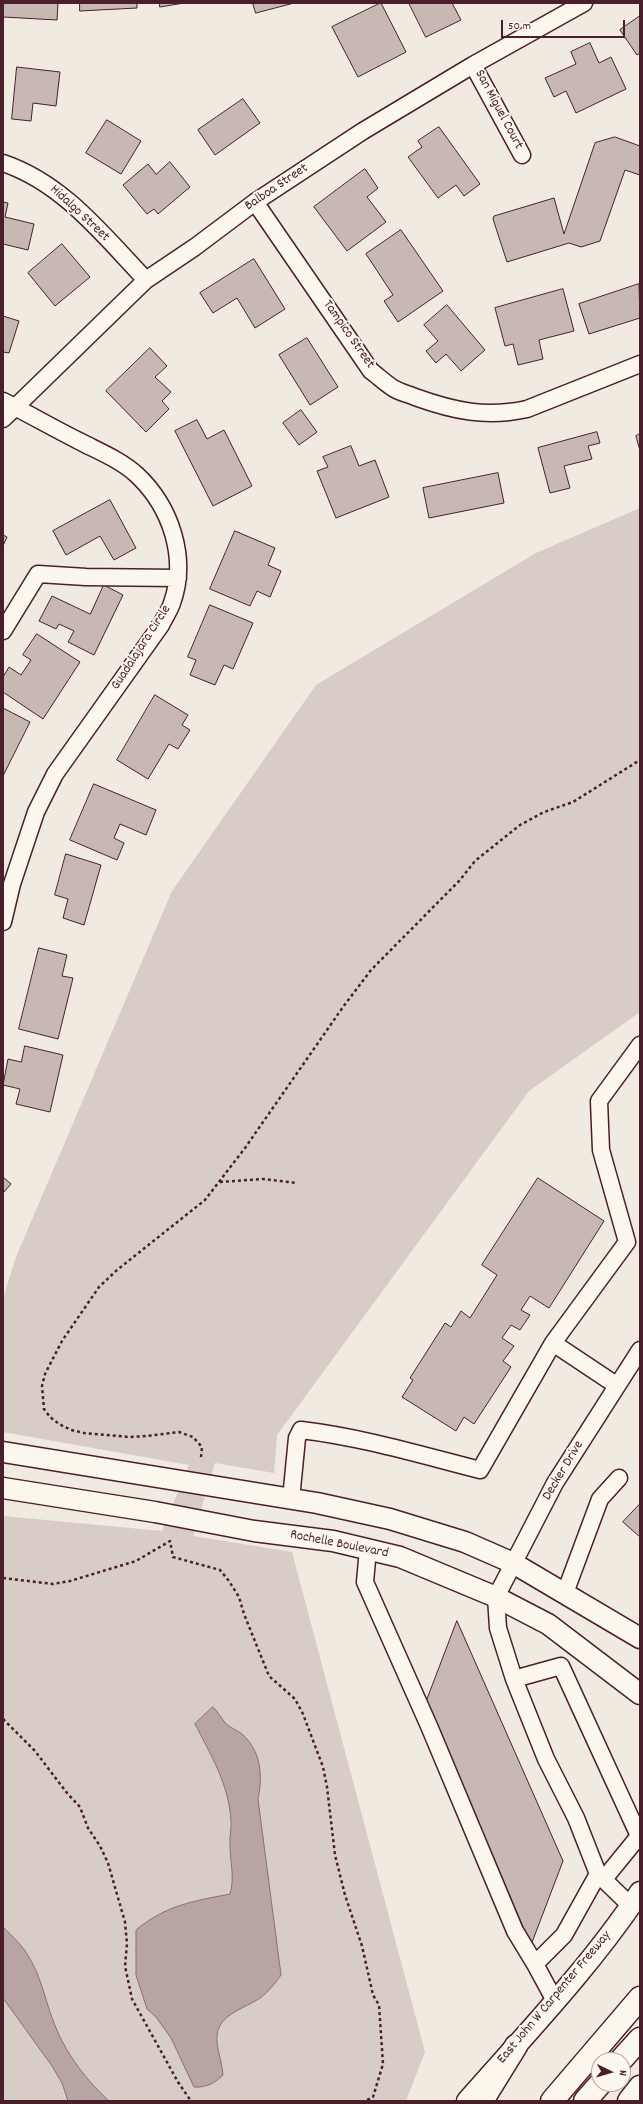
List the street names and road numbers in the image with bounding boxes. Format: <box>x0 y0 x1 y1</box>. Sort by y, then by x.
street label: San Miguel Court <box>470 67 526 153</box>
street label: Balboa Street <box>242 161 312 215</box>
street label: Hidalgo Street <box>46 182 112 246</box>
street label: Tampico Street <box>318 297 378 373</box>
street label: Guadalajara Circle <box>108 602 176 694</box>
street label: Decker Drive <box>540 1438 588 1504</box>
street label: Rochelle Boulevard <box>288 1527 390 1563</box>
street label: East John W Carpenter Freeway <box>494 1928 616 2068</box>

